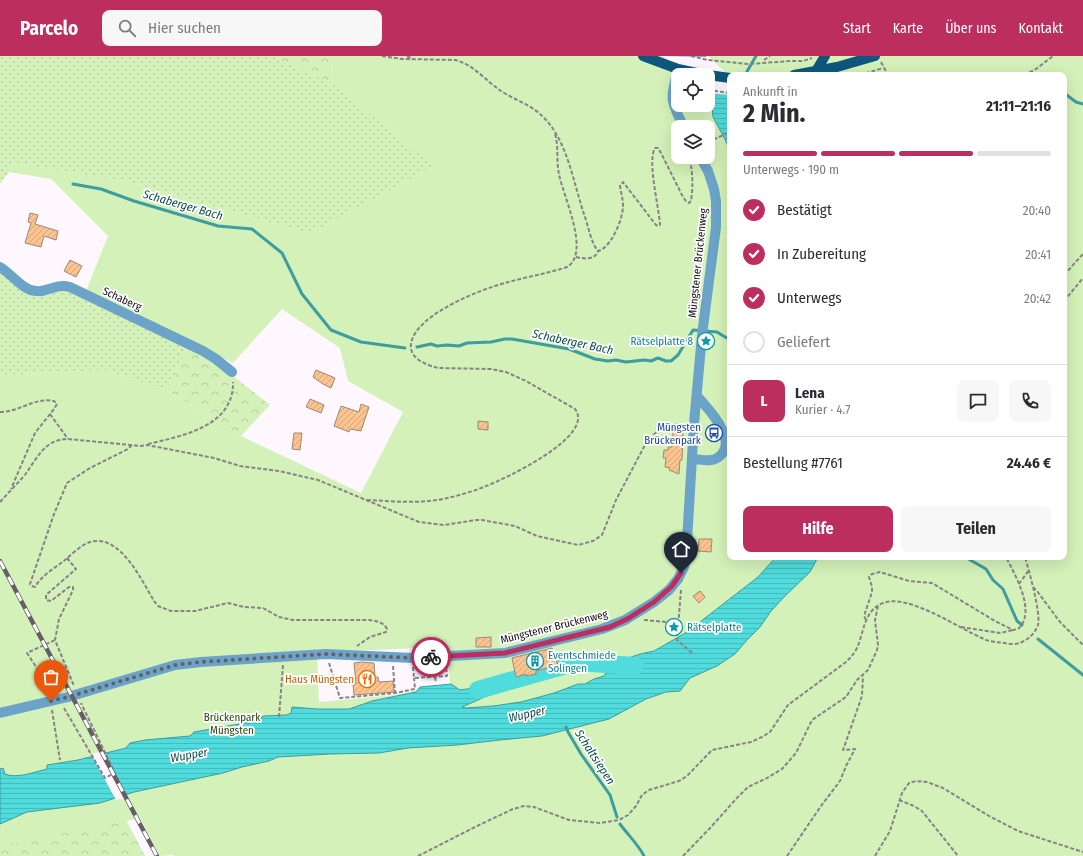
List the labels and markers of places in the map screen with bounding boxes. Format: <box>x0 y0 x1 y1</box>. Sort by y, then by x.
place icon: Rätselplatte 8 <box>696 331 716 351</box>
place label: Rätselplatte 8 <box>630 335 693 348</box>
place label: Müngsten Brückenpark <box>644 421 702 447</box>
bus stop icon: Müngsten Brückenpark <box>704 423 724 443</box>
pin <box>664 532 698 573</box>
place icon: Rätselplatte <box>664 617 684 637</box>
place label: Rätselplatte <box>687 621 741 634</box>
place label: Eventschmiede Solingen <box>548 649 616 675</box>
building icon: Eventschmiede Solingen <box>525 651 545 671</box>
pin <box>34 660 68 701</box>
restaurant icon: Haus Müngsten <box>357 669 377 689</box>
place label: Haus Müngsten <box>285 673 354 686</box>

